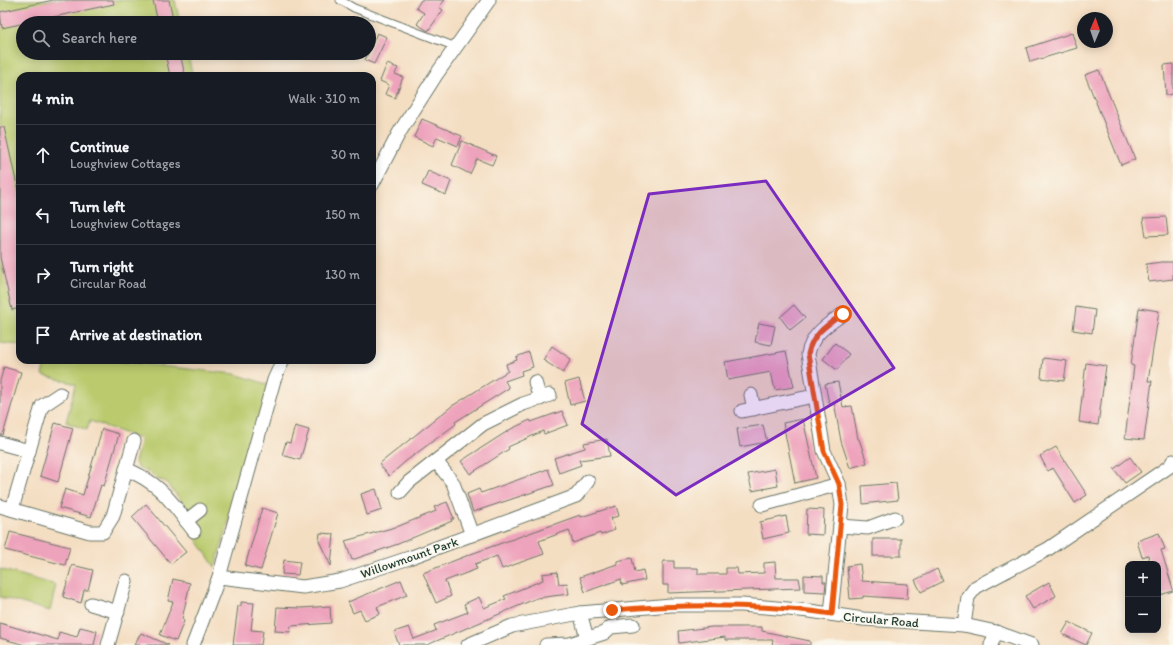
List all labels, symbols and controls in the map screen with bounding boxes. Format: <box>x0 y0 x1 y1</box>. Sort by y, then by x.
north arrow <box>1077 12 1113 48</box>
search box <box>16 16 376 60</box>
icon: search <box>30 27 52 49</box>
text: Search here <box>62 29 137 47</box>
text: 4 min <box>32 88 74 108</box>
text: Walk · 310 m <box>288 91 360 106</box>
text: Continue <box>70 138 129 156</box>
icon: ahead <box>32 144 54 166</box>
text: 30 m <box>331 147 360 162</box>
text: Loughview Cottages <box>70 156 181 171</box>
text: Turn left <box>70 198 125 216</box>
icon: left <box>32 204 54 226</box>
text: 150 m <box>325 207 360 222</box>
text: Loughview Cottages <box>70 216 181 231</box>
text: Turn right <box>70 258 134 276</box>
icon: right <box>32 264 54 286</box>
text: 130 m <box>325 267 360 282</box>
text: Circular Road <box>70 276 146 291</box>
route start <box>834 305 852 323</box>
icon: arrive <box>32 324 54 346</box>
text: Arrive at destination <box>70 326 202 344</box>
street label: Willowmount Park <box>358 534 460 581</box>
map controls <box>1125 561 1161 633</box>
button: + <box>1125 561 1161 597</box>
button: − <box>1125 597 1161 633</box>
route end <box>603 601 621 619</box>
street label: Circular Road <box>842 609 920 630</box>

